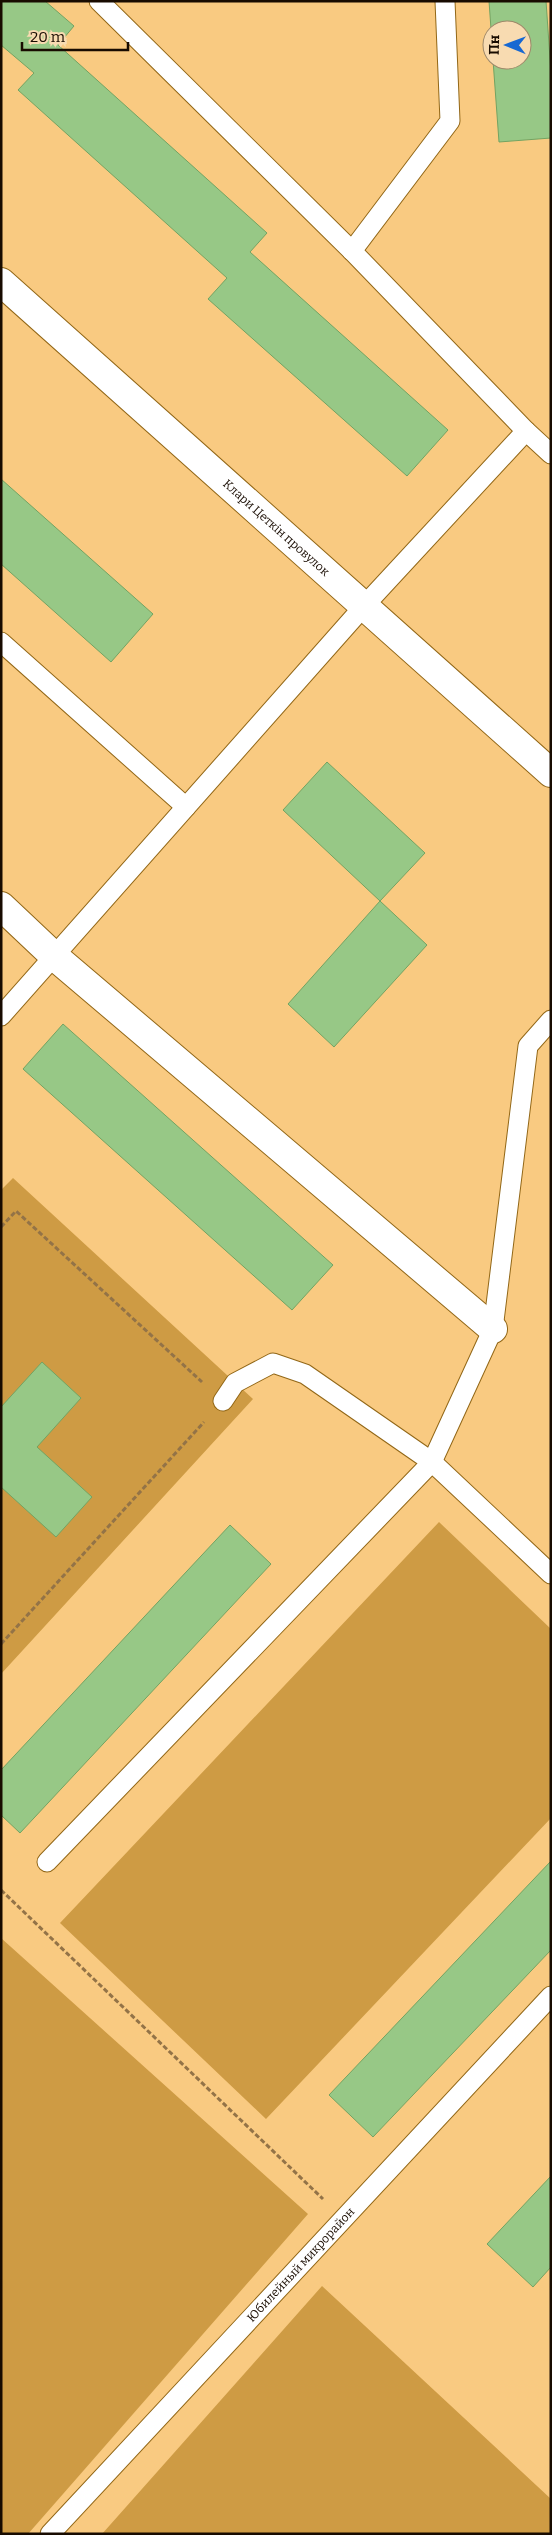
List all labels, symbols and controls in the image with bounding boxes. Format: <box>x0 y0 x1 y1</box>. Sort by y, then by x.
scale bar <box>22 20 129 52</box>
north arrow <box>482 20 532 70</box>
text: 20 m <box>30 28 66 46</box>
text: Пн <box>486 35 503 55</box>
street label: Клари Цеткін провулок <box>220 477 332 579</box>
street label: Юбилейный микрорайон <box>244 2205 357 2325</box>

